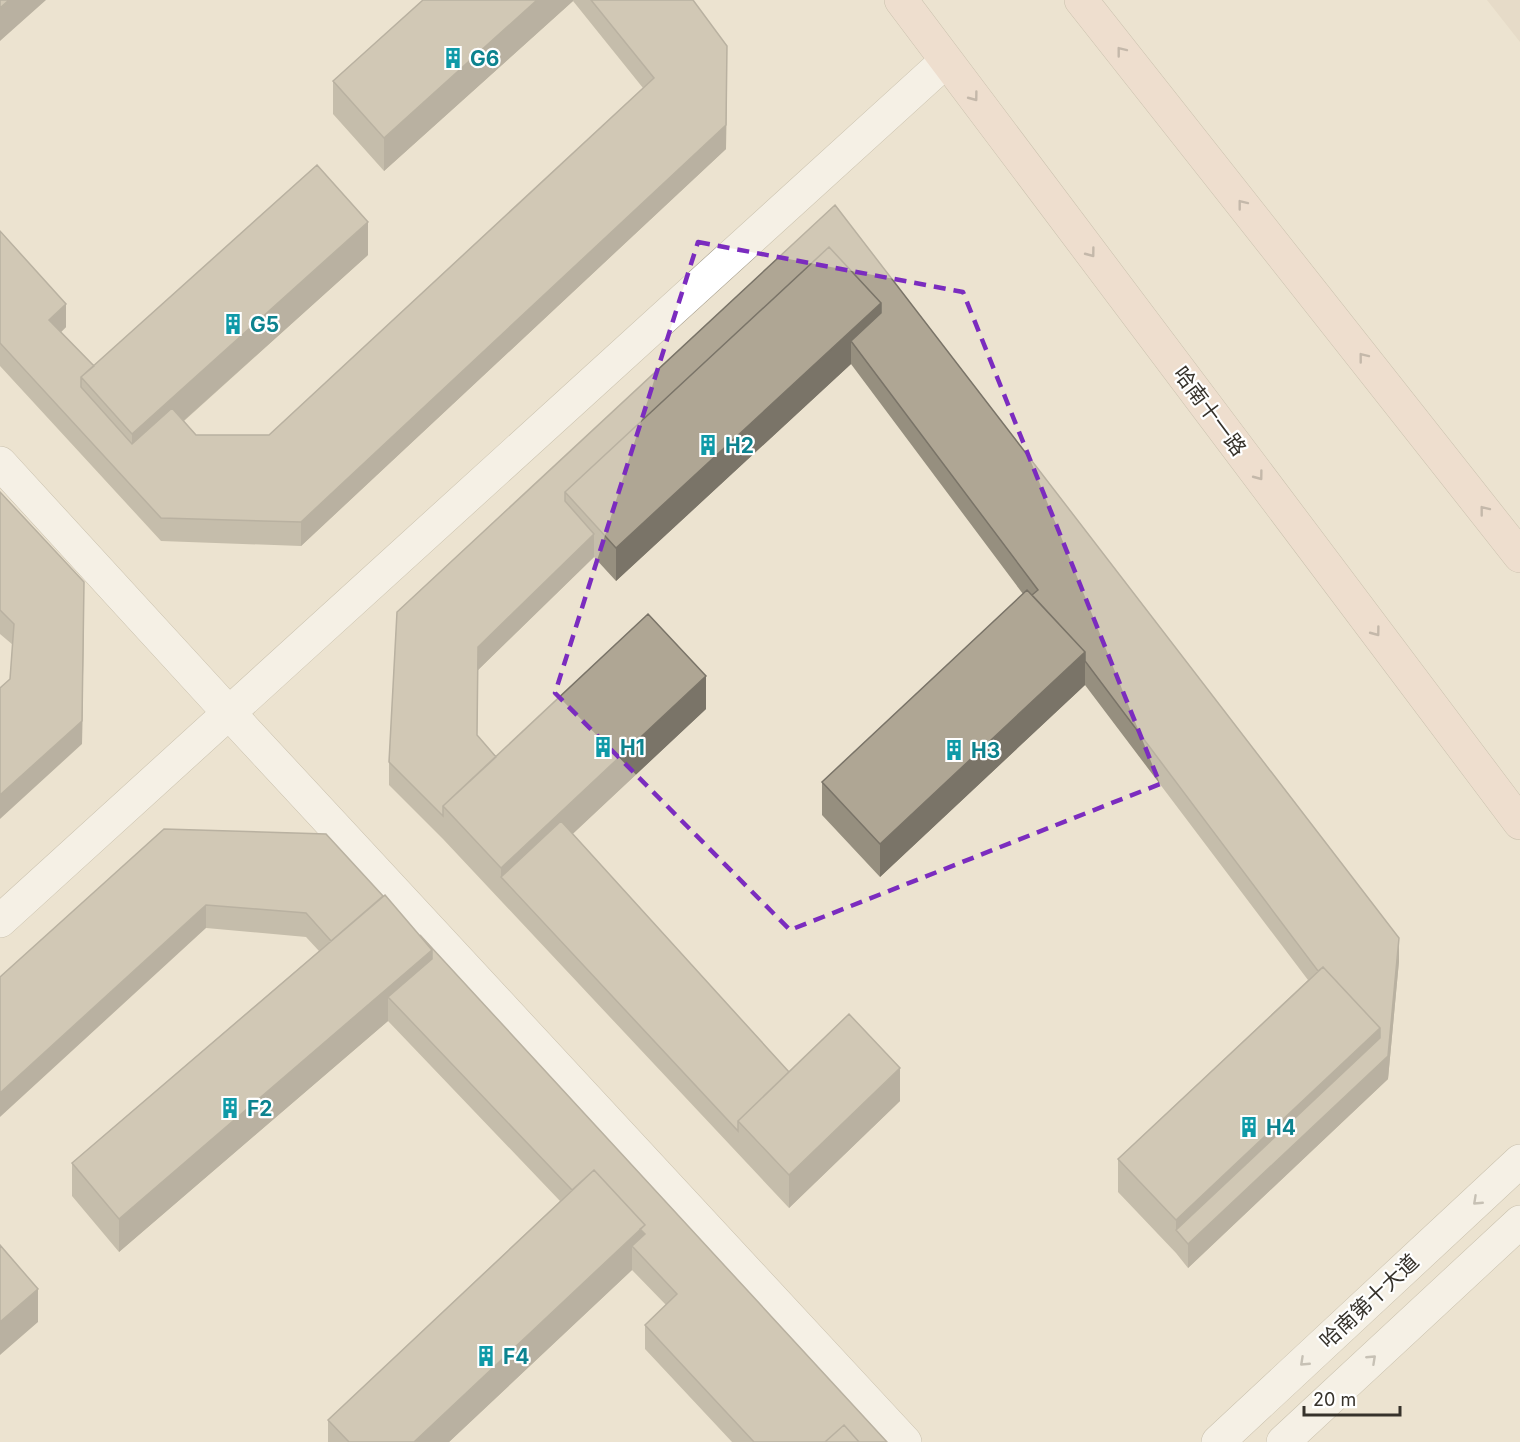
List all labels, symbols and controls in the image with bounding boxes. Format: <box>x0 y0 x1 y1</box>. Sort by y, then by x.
building icon: G6 <box>441 46 465 70</box>
place label: G6 <box>470 46 499 71</box>
one-way arrow <box>1118 46 1129 57</box>
one-way arrow <box>967 90 978 101</box>
one-way arrow <box>1239 199 1250 210</box>
one-way arrow <box>1084 246 1095 257</box>
building icon: G5 <box>221 312 245 336</box>
place label: G5 <box>250 312 279 337</box>
one-way arrow <box>1359 352 1370 363</box>
street label: 哈南十一路 <box>1168 362 1252 460</box>
building icon: H2 <box>696 433 720 457</box>
place label: H2 <box>725 433 754 458</box>
one-way arrow <box>1252 469 1263 480</box>
one-way arrow <box>1480 505 1491 516</box>
one-way arrow <box>1369 625 1380 636</box>
building icon: H1 <box>591 735 615 759</box>
place label: H1 <box>620 735 645 760</box>
building icon: H3 <box>942 738 966 762</box>
place label: H3 <box>971 738 1000 763</box>
building icon: F2 <box>218 1096 242 1120</box>
place label: F2 <box>247 1096 273 1121</box>
building icon: H4 <box>1237 1115 1261 1139</box>
place label: H4 <box>1266 1115 1296 1140</box>
one-way arrow <box>1473 1194 1484 1205</box>
street label: 哈南第十大道 <box>1314 1249 1424 1353</box>
building icon: F4 <box>474 1344 498 1368</box>
place label: F4 <box>503 1344 530 1369</box>
one-way arrow <box>1300 1355 1310 1366</box>
one-way arrow <box>1365 1356 1376 1367</box>
scale bar <box>1304 1379 1400 1417</box>
text: 20 m <box>1313 1389 1356 1410</box>

